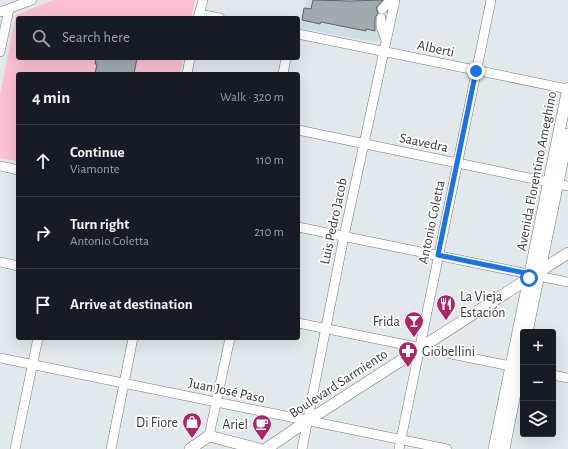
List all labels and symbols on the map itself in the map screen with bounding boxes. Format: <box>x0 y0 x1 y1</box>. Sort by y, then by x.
street label: Alberti <box>416 38 456 60</box>
route end <box>467 62 485 80</box>
street label: Avenida Florentino Ameghino <box>515 90 559 252</box>
street label: Saavedra <box>398 131 450 155</box>
street label: Luis Pedro Jacob <box>318 177 350 266</box>
street label: Antonio Coletta <box>416 179 448 265</box>
route start <box>520 269 538 287</box>
place label: La Vieja Estación <box>460 290 506 320</box>
restaurant icon: La Vieja Estación <box>435 293 457 321</box>
bar icon: Frida <box>403 310 425 338</box>
place label: Frida <box>373 315 401 329</box>
pharmacy icon: Giobellini <box>397 340 419 368</box>
place label: Giobellini <box>422 345 475 359</box>
street label: Boulevard Sarmiento <box>287 347 390 421</box>
street label: Juan José Paso <box>187 376 266 406</box>
shop icon: Di Fiore <box>181 411 203 439</box>
cafe icon: Ariel <box>251 413 273 441</box>
place label: Di Fiore <box>136 416 178 430</box>
place label: Ariel <box>222 418 248 432</box>

